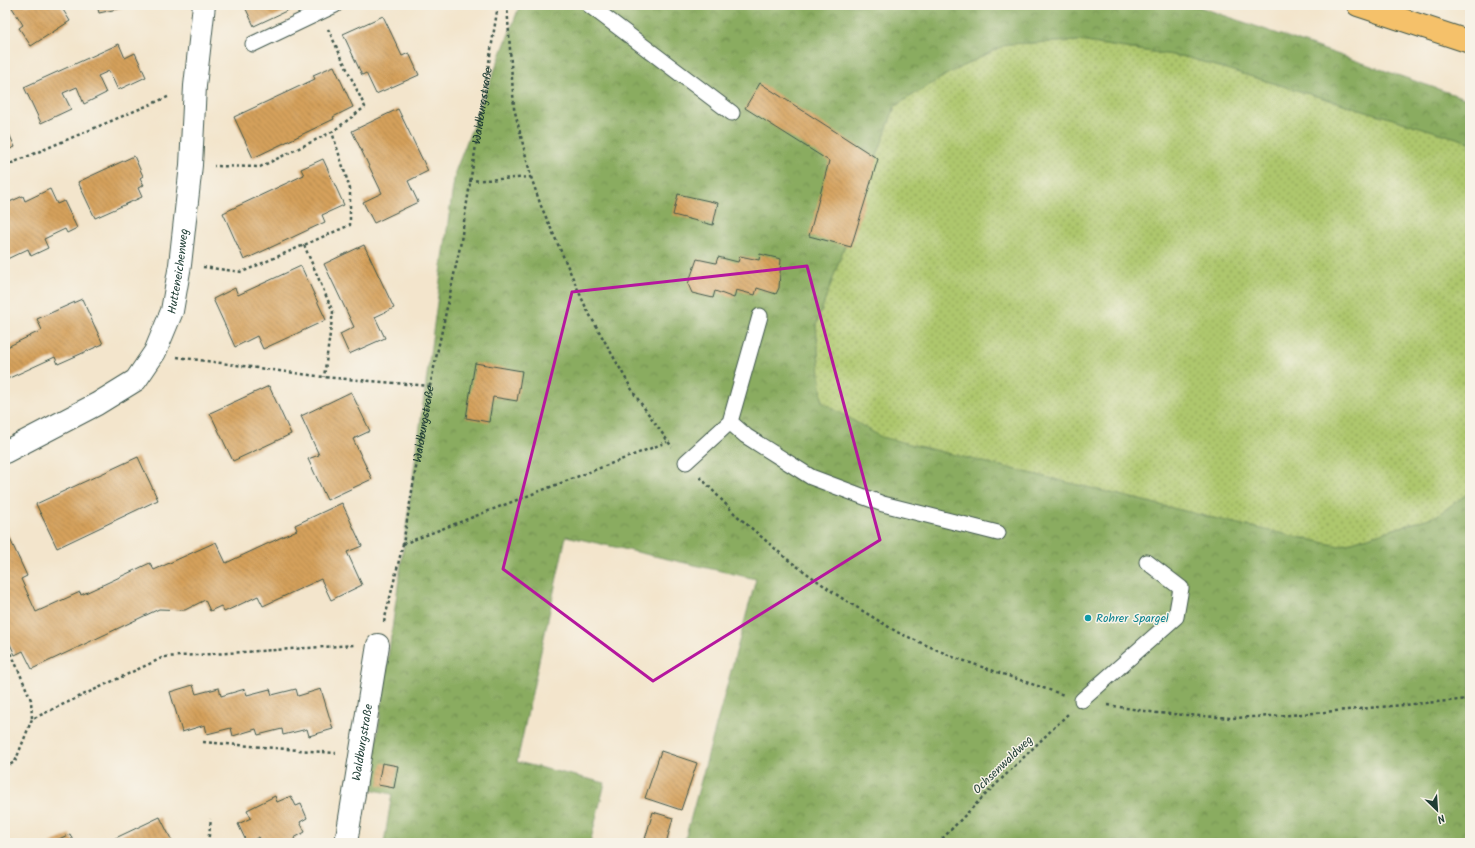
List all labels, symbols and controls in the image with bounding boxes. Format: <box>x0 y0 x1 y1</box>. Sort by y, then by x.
street label: Waldburgstraße <box>467 65 498 145</box>
street label: Hutteneichenweg <box>162 227 193 315</box>
street label: Waldburgstraße <box>408 384 440 464</box>
place label: Rohrer Spargel <box>1096 609 1169 628</box>
marker: Rohrer Spargel <box>1083 613 1093 623</box>
street label: Waldburgstraße <box>347 702 378 782</box>
street label: Ochsenwaldweg <box>968 731 1038 799</box>
north arrow <box>1417 790 1457 830</box>
text: N <box>1434 809 1448 828</box>

